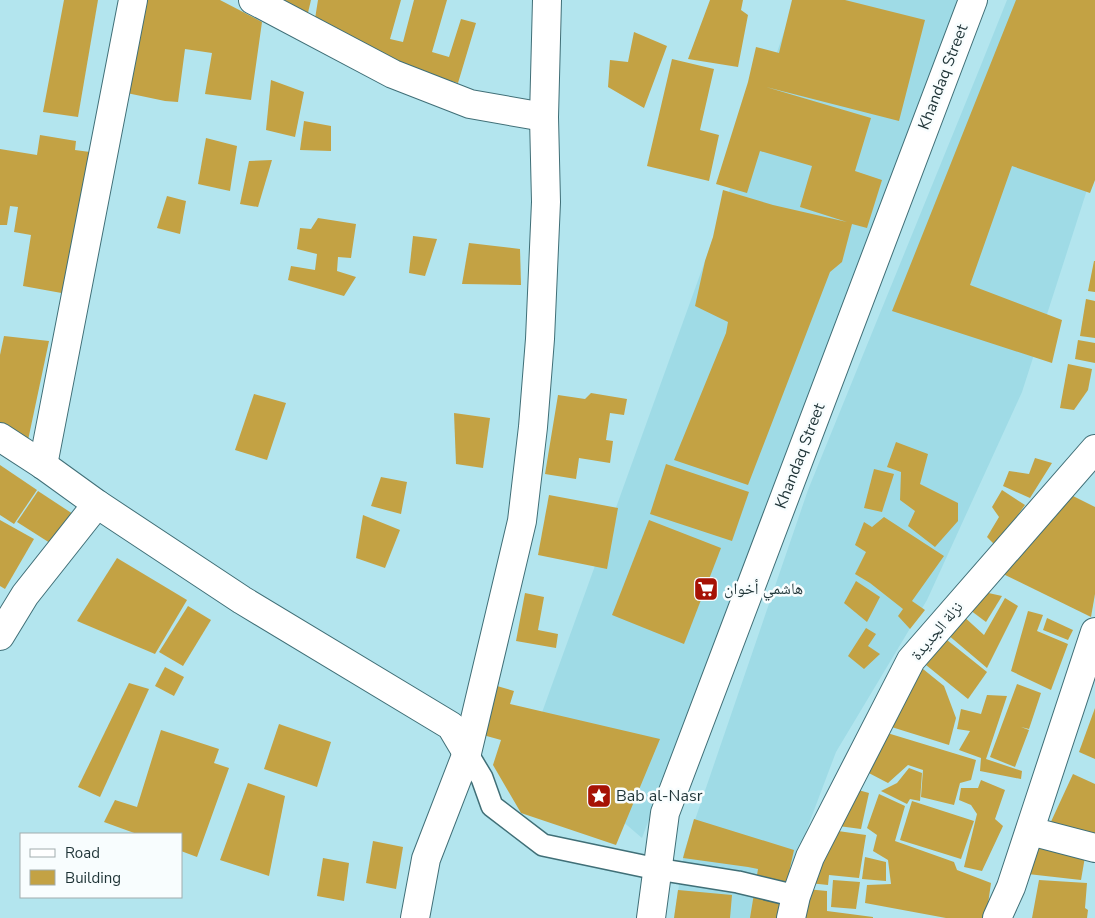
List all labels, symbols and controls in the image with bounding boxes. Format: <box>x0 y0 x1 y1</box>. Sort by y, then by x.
street label: Khandaq Street <box>913 21 973 133</box>
street label: Khandaq Street <box>770 400 830 512</box>
supermarket icon: هاشمي أخوان <box>693 576 719 602</box>
place label: هاشمي أخوان <box>724 578 803 601</box>
street label: نزلة الجديدة <box>906 597 968 665</box>
place icon: Bab al-Nasr <box>586 783 612 809</box>
place label: Bab al-Nasr <box>616 785 703 807</box>
legend <box>20 833 182 898</box>
text: Road <box>65 843 100 863</box>
text: Building <box>65 868 121 888</box>

